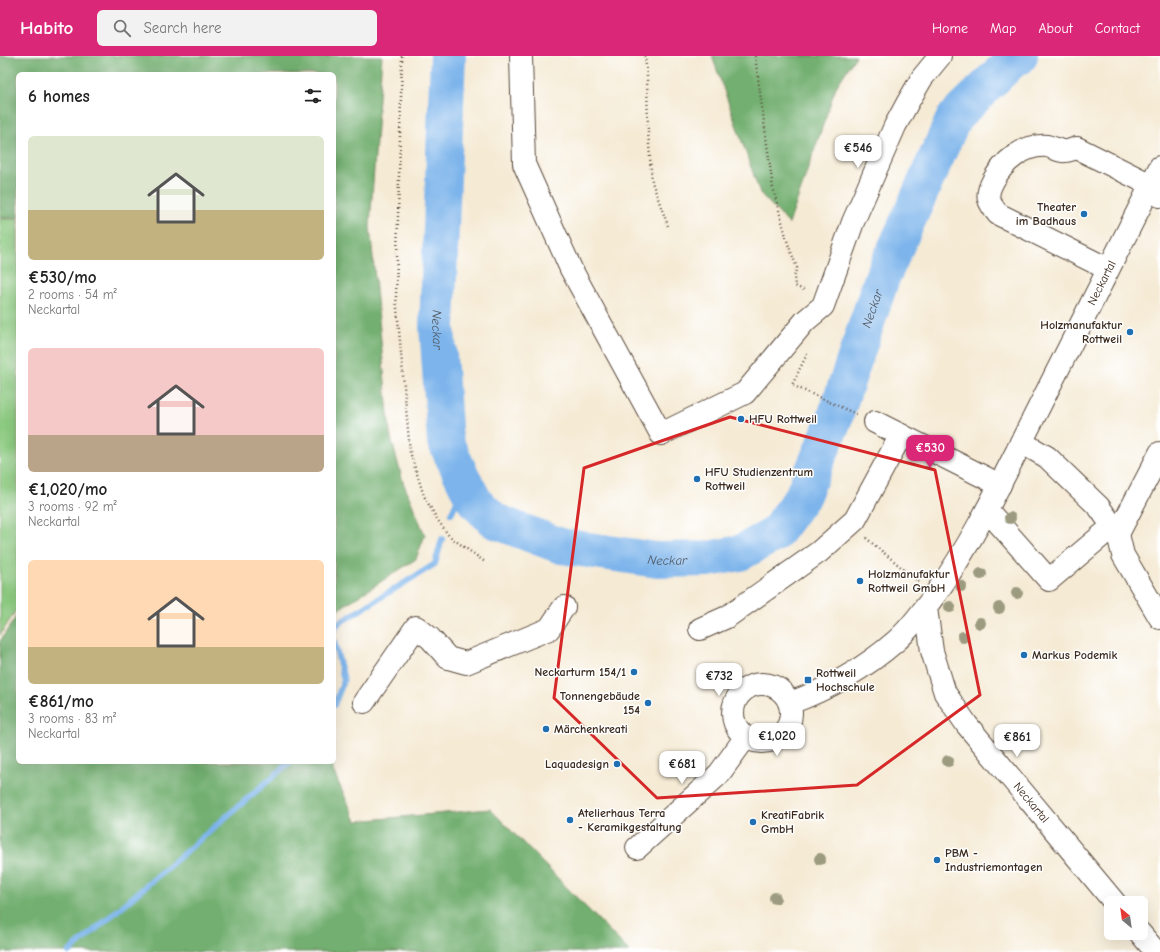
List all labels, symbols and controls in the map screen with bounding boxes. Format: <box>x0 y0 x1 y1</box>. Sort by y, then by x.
search box <box>97 10 377 46</box>
text: Habito <box>20 17 73 39</box>
icon: search <box>111 17 133 39</box>
text: Search here <box>143 19 221 37</box>
text: Home <box>932 20 968 37</box>
text: Map <box>990 20 1016 37</box>
text: About <box>1038 20 1073 37</box>
text: Contact <box>1095 20 1140 37</box>
icon: filters <box>302 85 324 107</box>
text: 6 homes <box>28 87 90 106</box>
pin: €546 <box>834 135 882 169</box>
text: €546 <box>844 140 872 155</box>
icon: home <box>140 162 212 234</box>
place label: Theater im Badhaus <box>1016 200 1076 228</box>
marker: Theater im Badhaus <box>1079 209 1089 219</box>
street label: Neckartal <box>1085 258 1119 308</box>
text: €530/mo <box>28 268 97 287</box>
text: 2 rooms · 54 m² <box>28 287 117 302</box>
water label: Neckar <box>859 287 886 330</box>
text: Neckartal <box>28 302 80 317</box>
water label: Neckar <box>429 310 446 351</box>
place label: Holzmanufaktur Rottweil <box>1040 318 1122 346</box>
marker: Holzmanufaktur Rottweil <box>1125 327 1135 337</box>
icon: home <box>140 374 212 446</box>
place label: HFU Rottweil <box>749 412 817 426</box>
marker: HFU Rottweil <box>736 414 746 424</box>
pin: €530 <box>906 435 954 469</box>
text: €530 <box>915 440 945 455</box>
place label: HFU Studienzentrum Rottweil <box>705 465 813 493</box>
marker: HFU Studienzentrum Rottweil <box>692 474 702 484</box>
text: €1,020/mo <box>28 480 107 499</box>
text: 3 rooms · 92 m² <box>28 499 117 514</box>
text: Neckartal <box>28 514 80 529</box>
water label: Neckar <box>647 552 688 568</box>
place label: Holzmanufaktur Rottweil GmbH <box>868 567 950 595</box>
marker: Holzmanufaktur Rottweil GmbH <box>855 576 865 586</box>
icon: home <box>140 586 212 658</box>
place label: Markus Podemik <box>1032 648 1118 662</box>
marker: Markus Podemik <box>1019 650 1029 660</box>
pin: €732 <box>695 663 743 697</box>
place label: Neckarturm 154/1 <box>535 665 626 679</box>
place label: Rottweil Hochschule <box>816 666 875 694</box>
marker: Neckarturm 154/1 <box>629 667 639 677</box>
text: €732 <box>705 668 733 683</box>
marker: Rottweil Hochschule <box>803 675 813 685</box>
place label: Tonnengebäude 154 <box>560 689 640 717</box>
text: €861/mo <box>28 692 94 711</box>
marker: Tonnengebäude 154 <box>643 698 653 708</box>
text: 3 rooms · 83 m² <box>28 711 116 726</box>
place label: Märchenkreati <box>554 722 628 736</box>
pin: €1,020 <box>744 723 810 757</box>
marker: Märchenkreati <box>541 724 551 734</box>
pin: €861 <box>993 724 1041 758</box>
text: Neckartal <box>28 726 80 741</box>
text: €1,020 <box>758 728 796 743</box>
text: €861 <box>1003 729 1031 744</box>
pin: €681 <box>658 751 706 785</box>
text: €681 <box>668 756 696 771</box>
place label: Laquadesign <box>545 757 609 771</box>
marker: Laquadesign <box>612 759 622 769</box>
street label: Neckartal <box>1011 779 1052 825</box>
place label: Atelierhaus Terra - Keramikgestaltung <box>578 806 682 834</box>
place label: KreatiFabrik GmbH <box>761 808 824 836</box>
marker: Atelierhaus Terra - Keramikgestaltung <box>565 815 575 825</box>
marker: KreatiFabrik GmbH <box>748 817 758 827</box>
place label: PBM - Industriemontagen <box>945 846 1043 874</box>
marker: PBM - Industriemontagen <box>932 855 942 865</box>
north arrow <box>1104 896 1148 940</box>
map controls <box>1104 896 1148 940</box>

